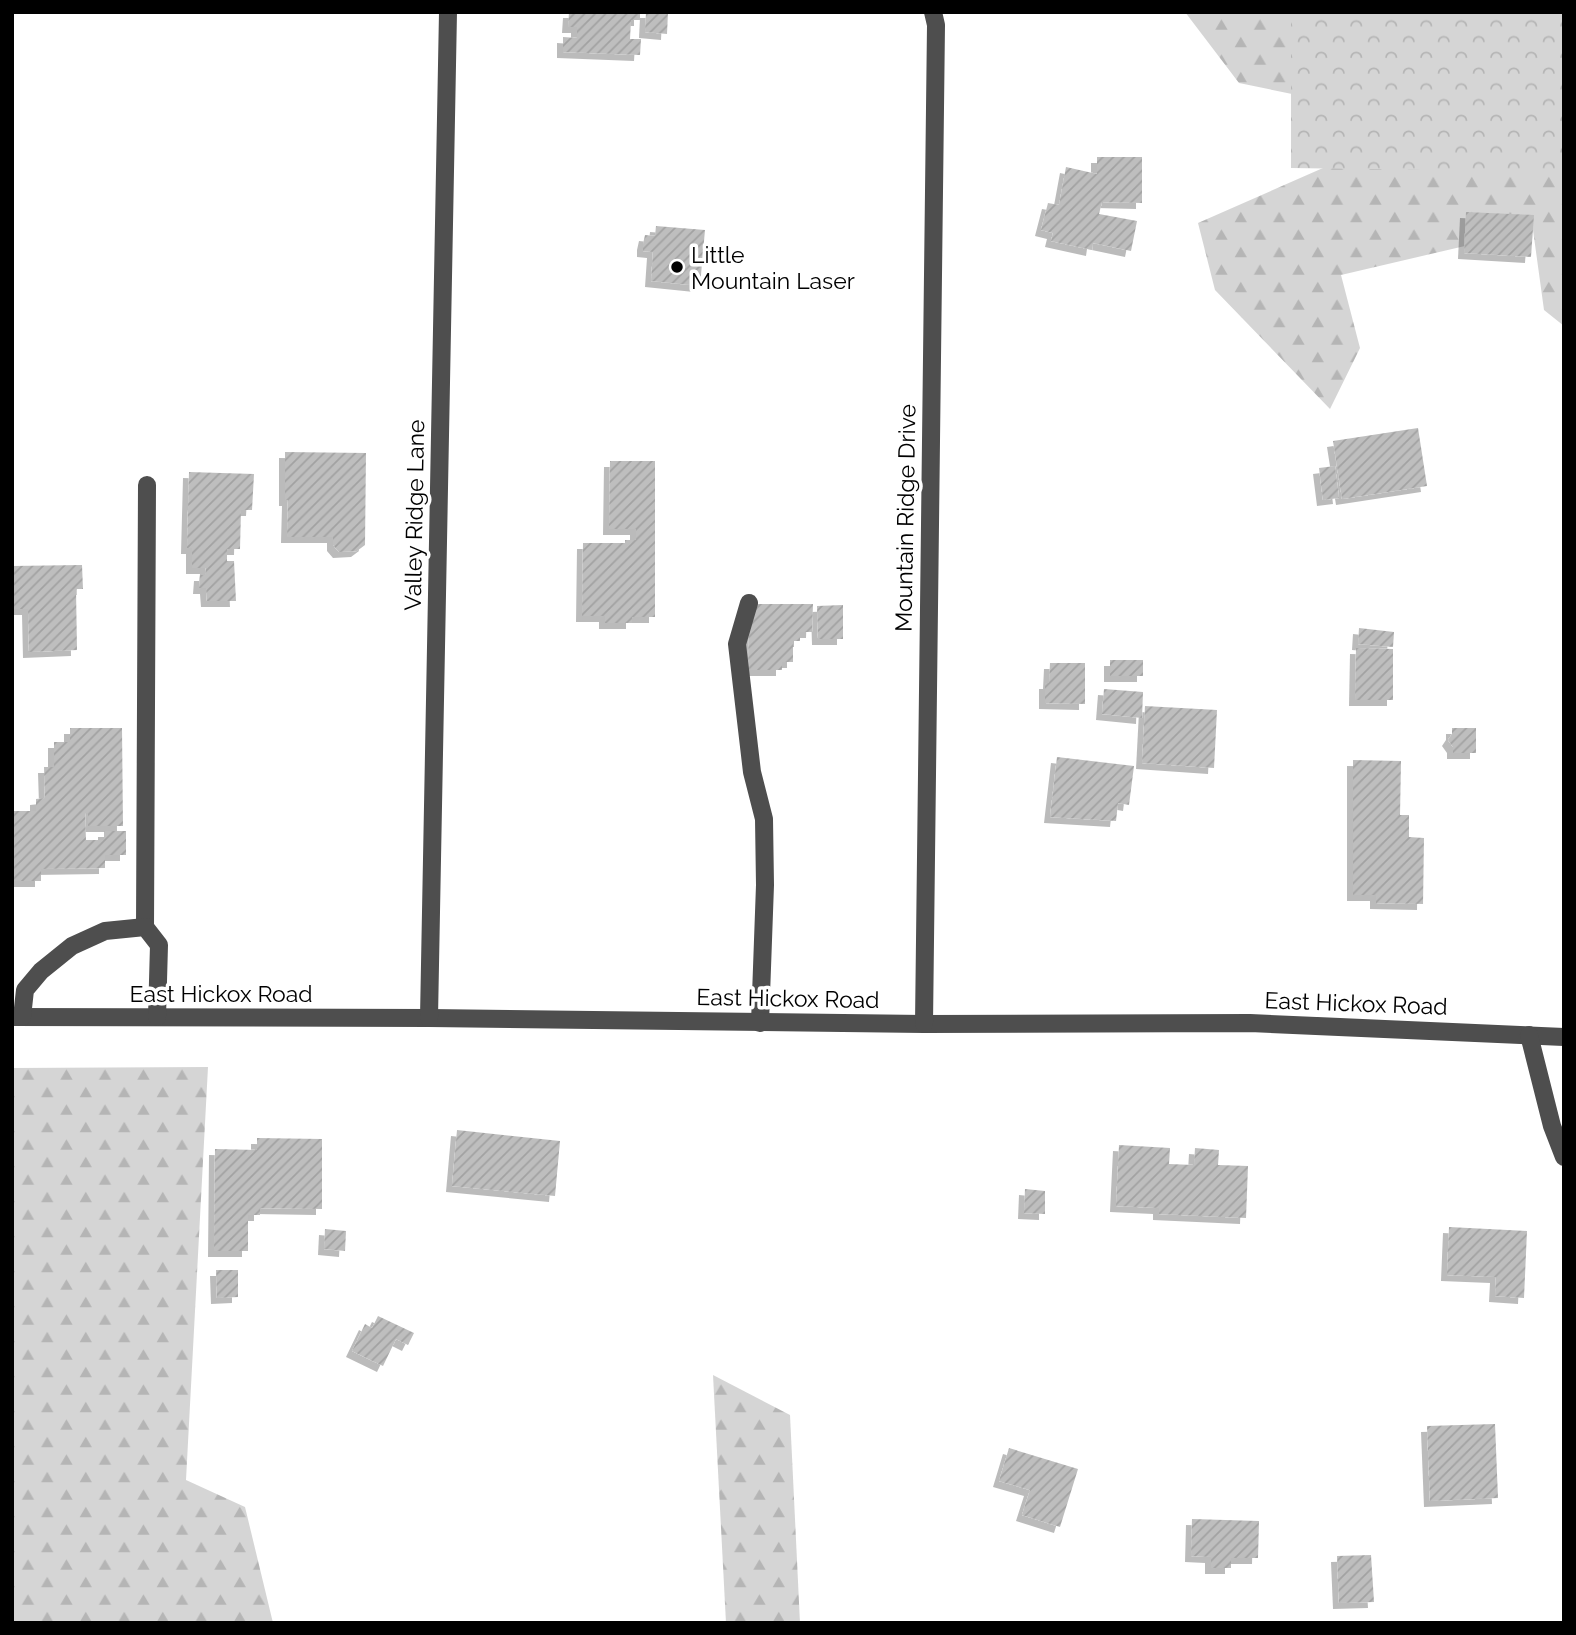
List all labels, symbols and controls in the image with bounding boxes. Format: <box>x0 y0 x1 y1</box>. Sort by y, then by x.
place label: Little Mountain Laser <box>691 241 855 294</box>
marker: Little Mountain Laser <box>669 259 685 275</box>
street label: Mountain Ridge Drive <box>890 404 920 632</box>
street label: Valley Ridge Lane <box>399 419 429 611</box>
street label: East Hickox Road <box>129 980 313 1007</box>
street label: East Hickox Road <box>696 983 880 1013</box>
street label: East Hickox Road <box>1264 986 1448 1020</box>

